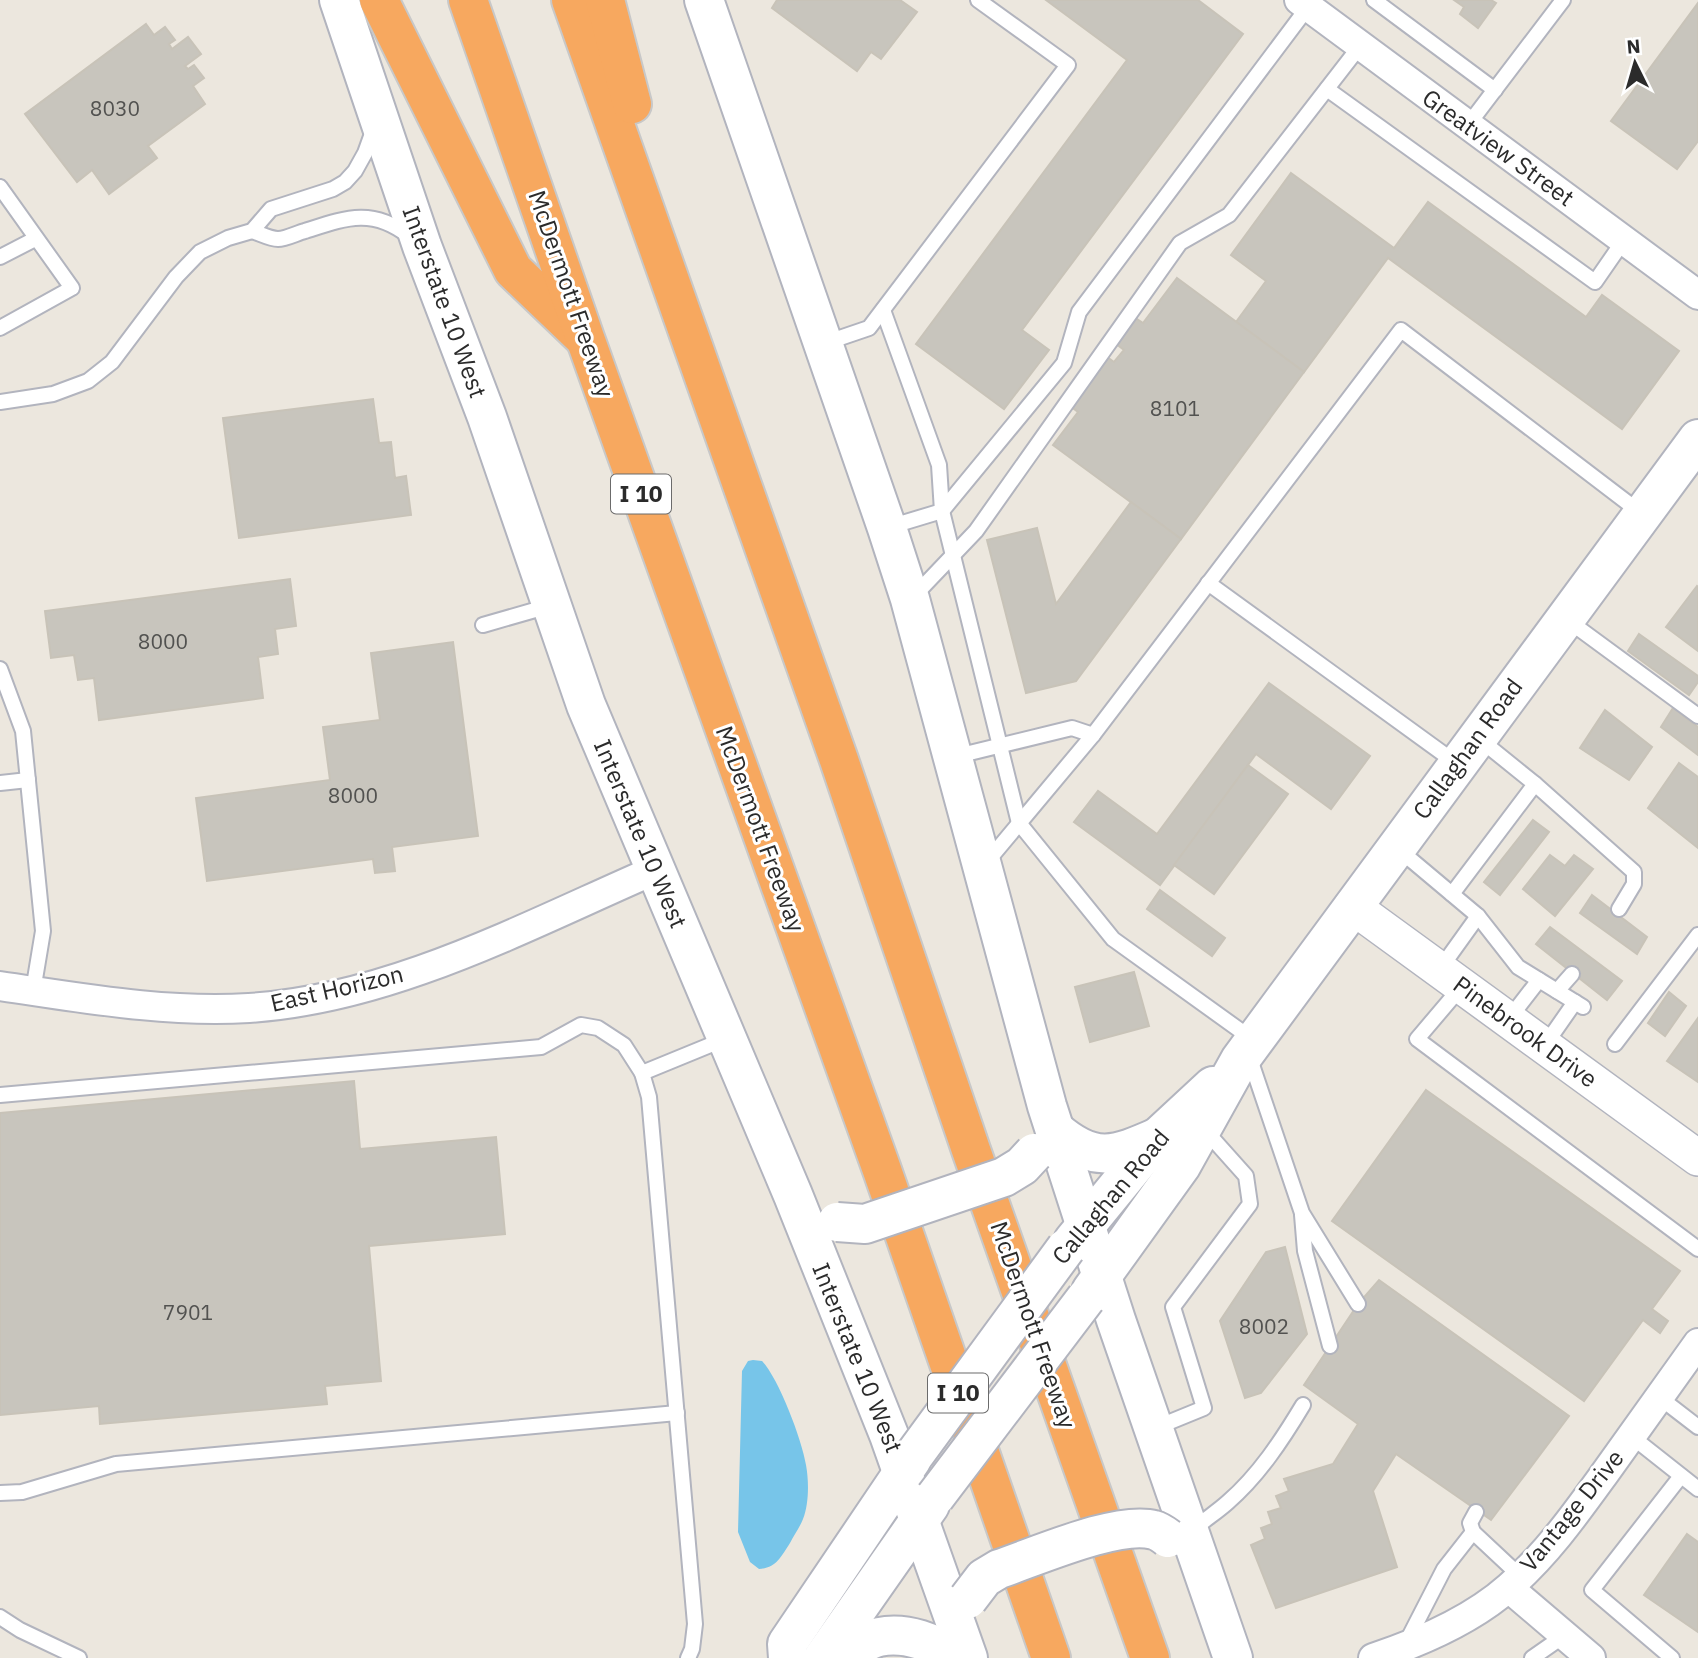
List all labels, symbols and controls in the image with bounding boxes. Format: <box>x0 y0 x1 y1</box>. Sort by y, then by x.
north arrow <box>1600 28 1670 98</box>
text: N <box>1626 34 1641 59</box>
street label: Greatview Street <box>1416 81 1581 213</box>
house number: 8030 <box>90 94 140 122</box>
street label: McDermott Freeway <box>521 186 622 402</box>
street label: Interstate 10 West <box>395 201 495 402</box>
house number: 8101 <box>1150 394 1200 422</box>
road number: I 10 <box>611 474 671 514</box>
house number: 8000 <box>138 627 188 655</box>
street label: Callaghan Road <box>1405 671 1529 825</box>
street label: McDermott Freeway <box>709 721 813 936</box>
street label: Interstate 10 West <box>587 734 695 933</box>
house number: 8000 <box>328 781 378 809</box>
street label: East Horizon <box>267 957 406 1019</box>
street label: Pinebrook Drive <box>1447 968 1604 1094</box>
street label: Callaghan Road <box>1044 1122 1176 1271</box>
street label: McDermott Freeway <box>983 1217 1084 1433</box>
street label: Interstate 10 West <box>805 1258 911 1457</box>
house number: 7901 <box>163 1298 213 1326</box>
house number: 8002 <box>1239 1312 1289 1340</box>
road number: I 10 <box>928 1374 988 1412</box>
street label: Vantage Drive <box>1512 1443 1630 1578</box>

